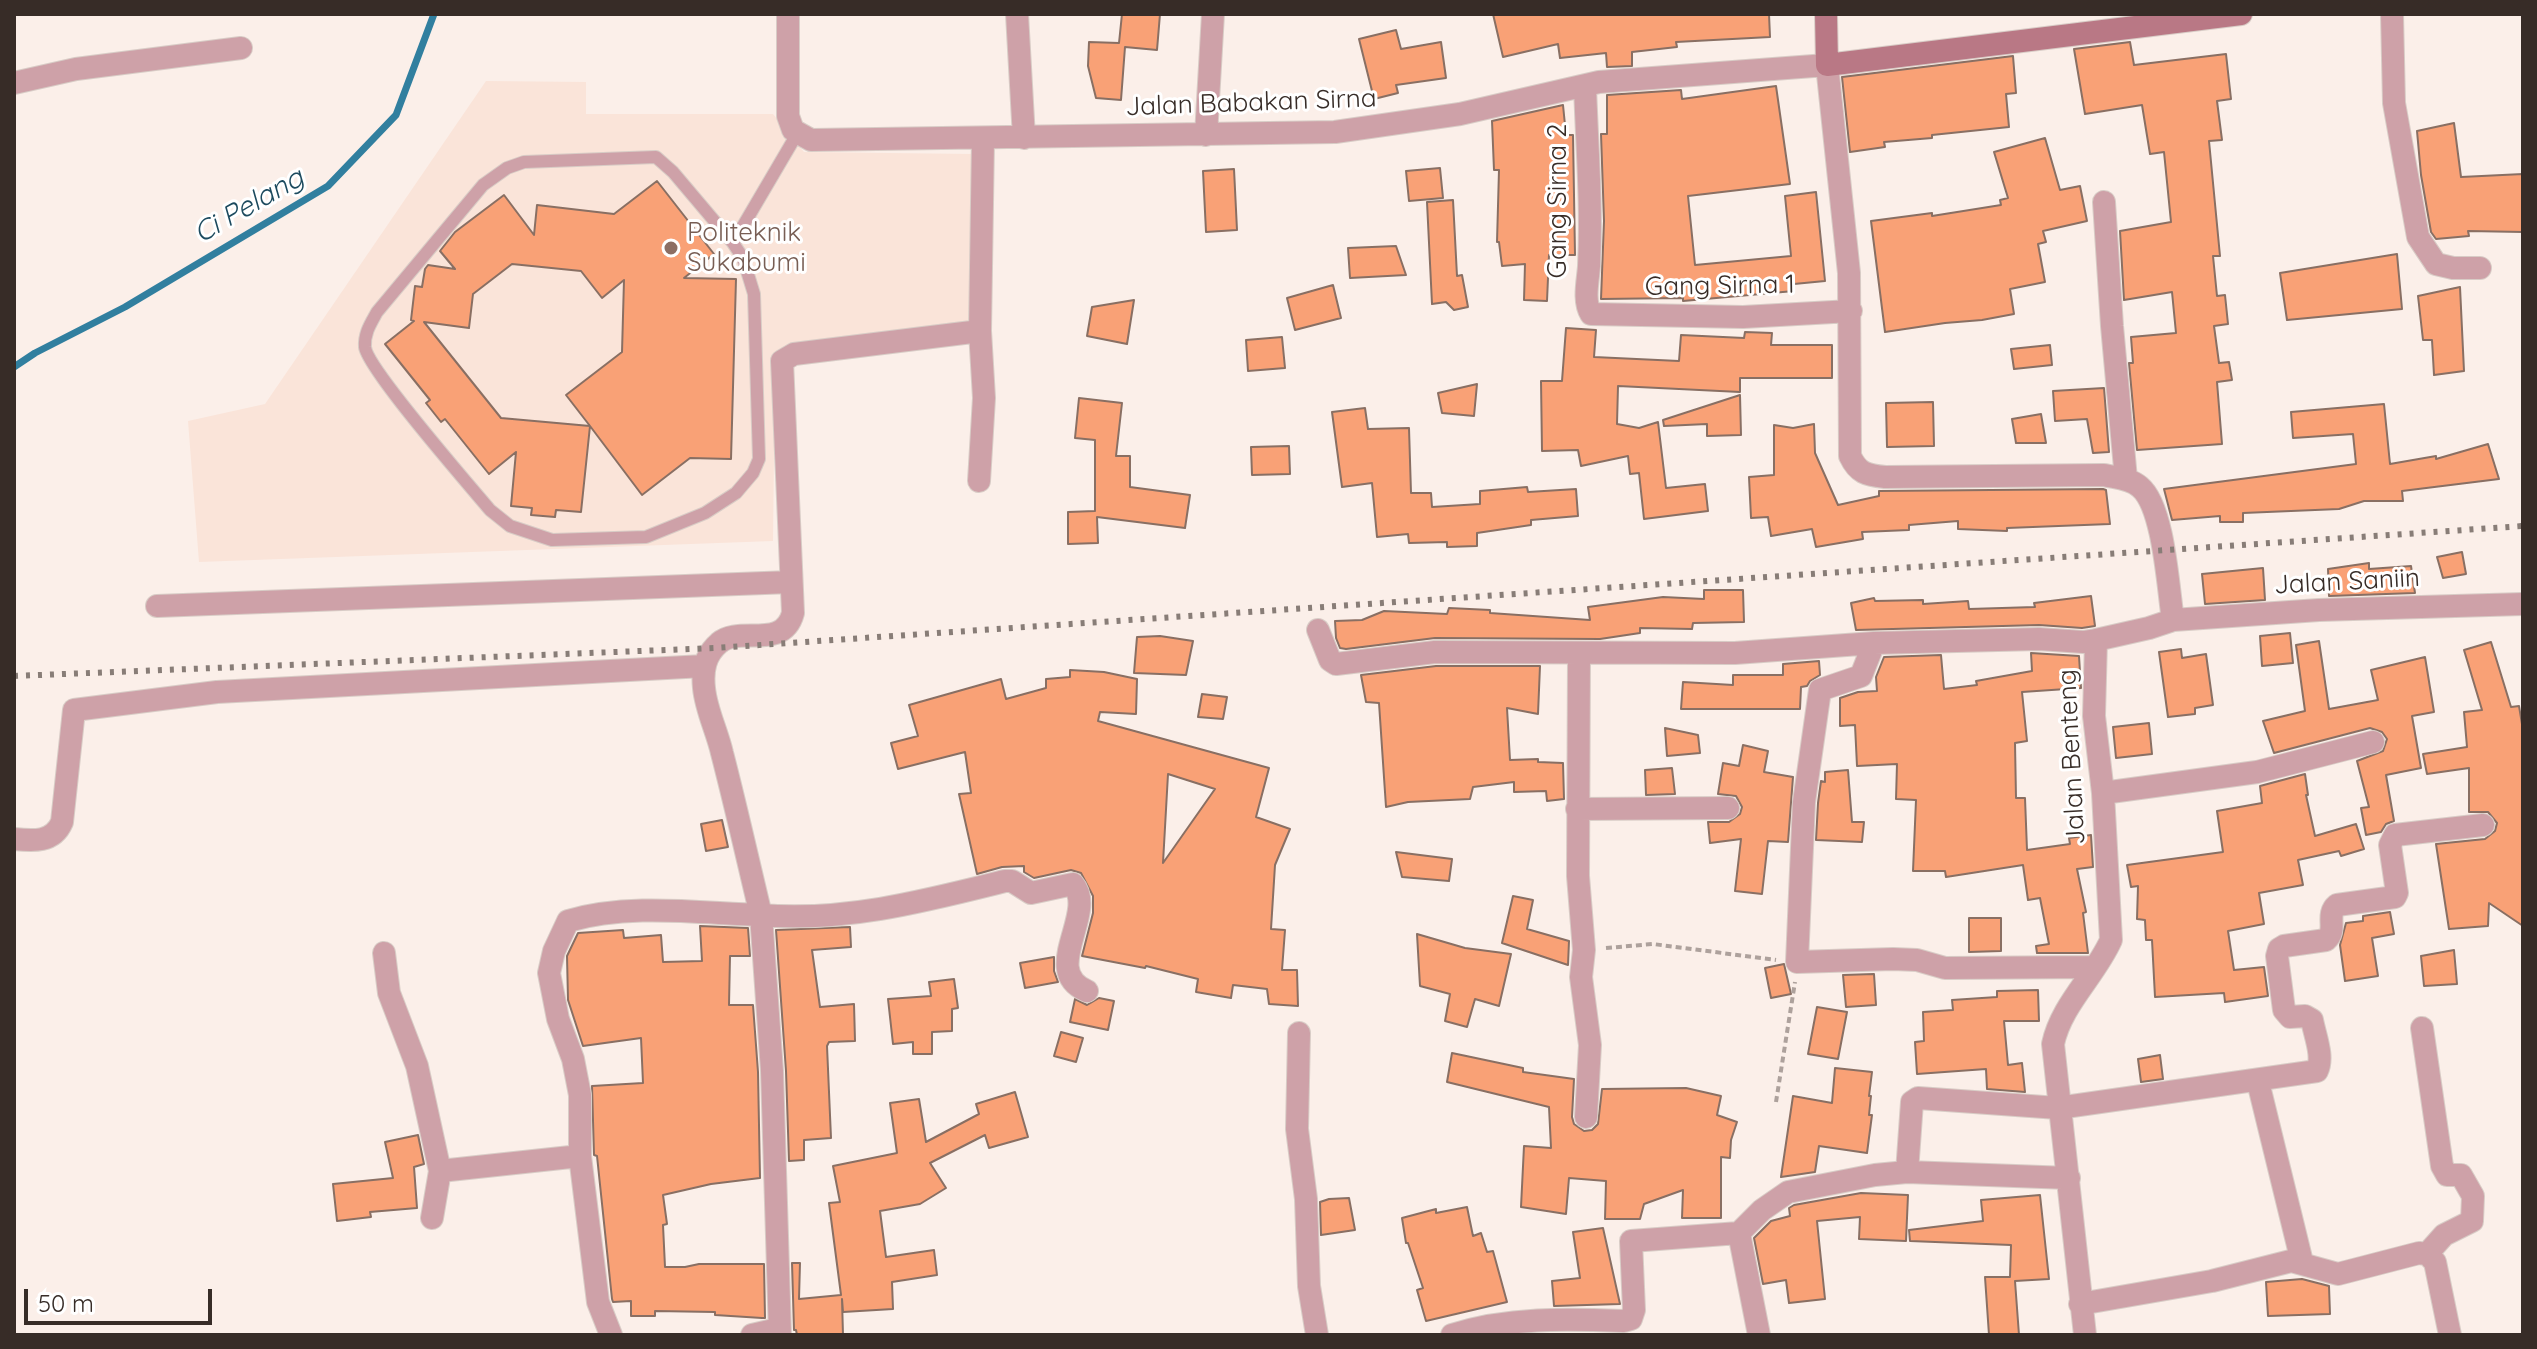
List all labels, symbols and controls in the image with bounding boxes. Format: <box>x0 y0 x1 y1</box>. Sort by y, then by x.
street label: Jalan Babakan Sirna <box>1125 83 1377 123</box>
street label: Gang Sirna 2 <box>1542 123 1574 279</box>
water label: Ci Pelang <box>188 161 310 251</box>
place label: Politeknik Sukabumi <box>687 217 806 278</box>
marker: Politeknik Sukabumi <box>662 239 680 257</box>
street label: Gang Sirna 1 <box>1645 269 1795 303</box>
street label: Jalan Saniin <box>2273 563 2421 601</box>
street label: Jalan Benteng <box>2052 668 2092 846</box>
scale bar <box>28 1273 216 1323</box>
text: 50 m <box>38 1288 94 1318</box>

